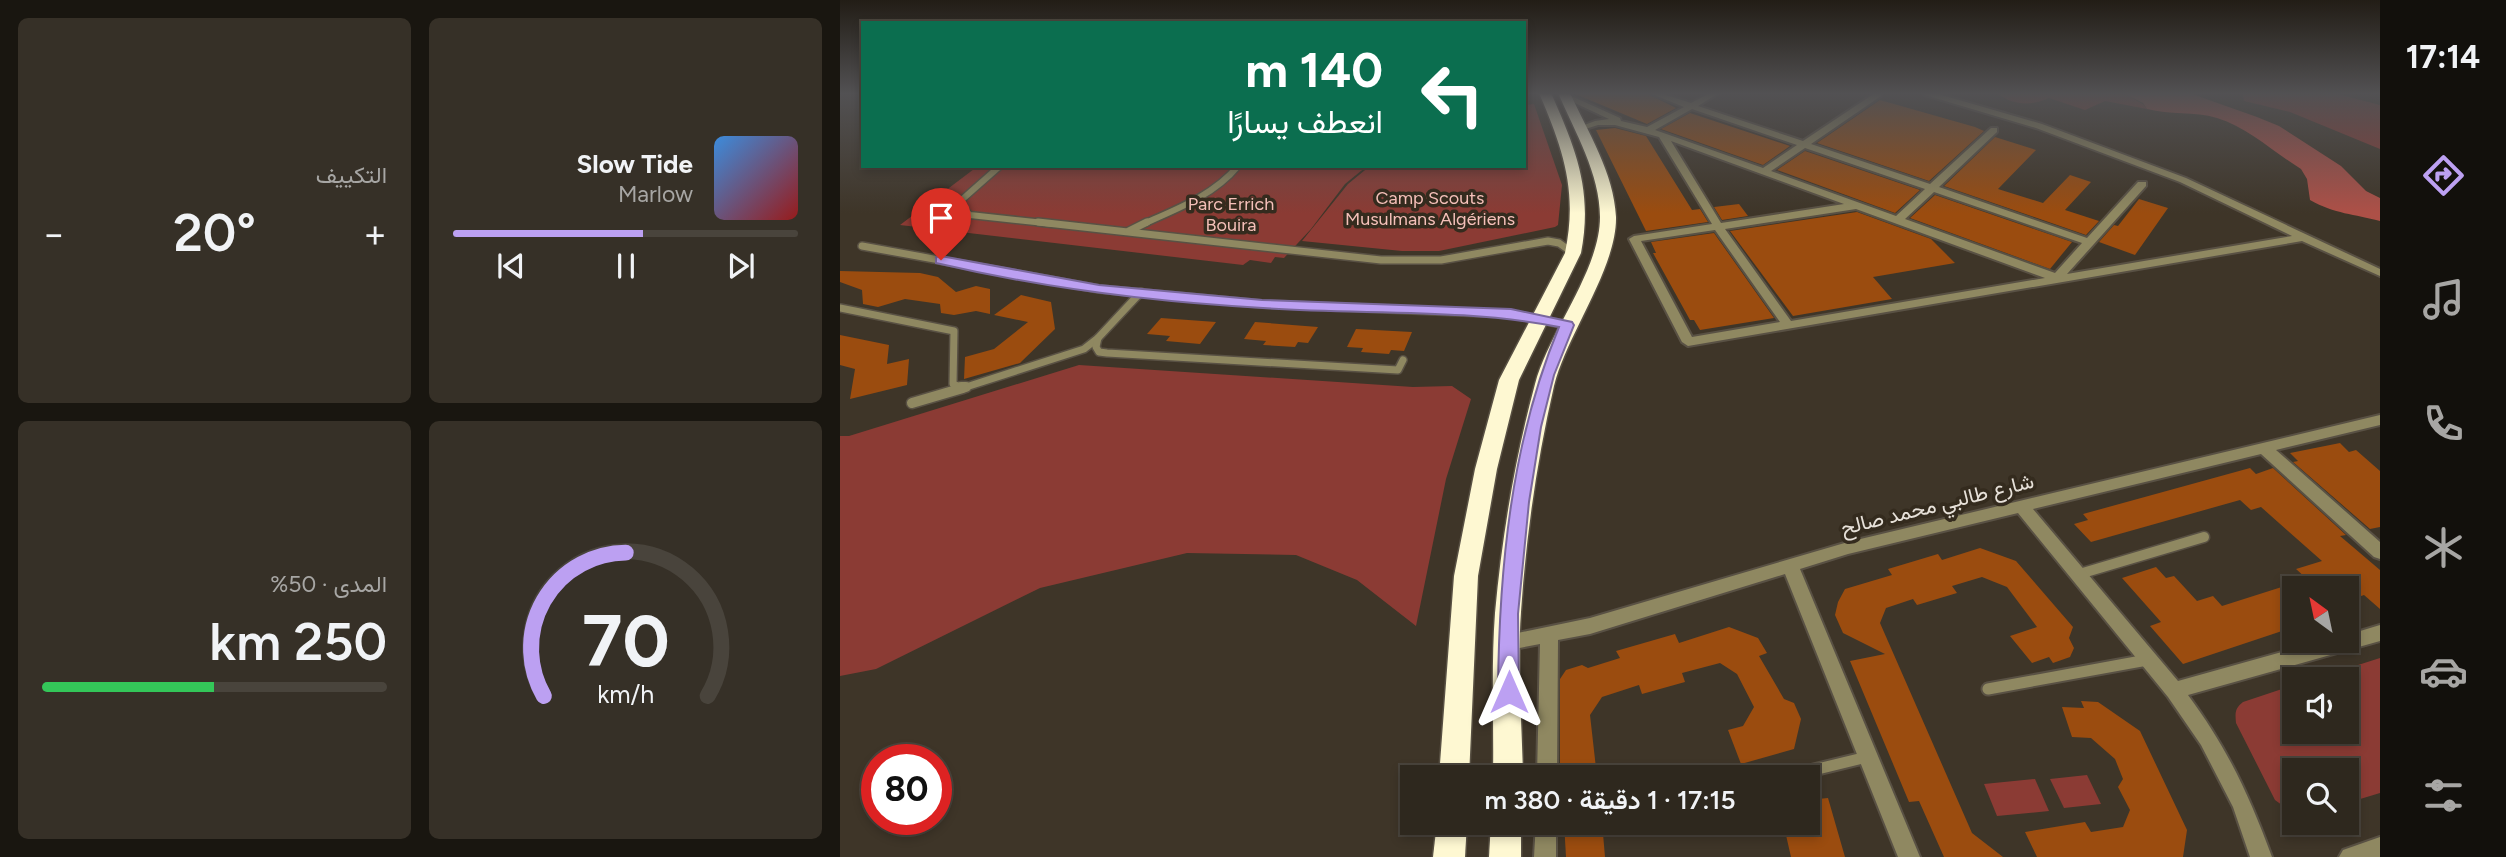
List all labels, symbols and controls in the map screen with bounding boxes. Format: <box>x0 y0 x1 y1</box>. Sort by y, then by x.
text: 17:14 <box>2406 38 2480 76</box>
text: 140 m <box>1245 40 1383 99</box>
icon: left <box>1407 49 1498 140</box>
text: انعطف يسارًا <box>1227 103 1383 141</box>
text: Slow Tide <box>577 148 693 180</box>
icon: directions <box>2419 151 2468 200</box>
text: التكييف <box>316 161 387 189</box>
text: Marlow <box>618 180 693 208</box>
park label: Camp Scouts Musulmans Algériens <box>1345 187 1515 230</box>
pin <box>911 188 971 260</box>
park label: Parc Errich Bouira <box>1188 193 1274 236</box>
icon: arrive <box>922 199 960 237</box>
text: 20° <box>173 202 256 264</box>
text: − <box>42 211 66 257</box>
text: + <box>363 211 387 257</box>
icon: previous <box>492 247 530 285</box>
icon: pause <box>607 247 645 285</box>
icon: next <box>722 247 760 285</box>
icon: music <box>2419 275 2468 324</box>
icon: phone <box>2419 399 2468 448</box>
street label: شارع طالبي محمد صالح <box>1838 468 2037 545</box>
icon: climate <box>2419 523 2468 572</box>
text: المدى · 50% <box>270 570 387 598</box>
north arrow <box>2282 576 2359 653</box>
map controls <box>2282 576 2359 835</box>
text: 70 <box>582 597 669 684</box>
text: 250 km <box>209 611 387 673</box>
icon: car <box>2419 647 2468 696</box>
position arrow <box>1472 655 1546 729</box>
button: sound <box>2282 667 2359 744</box>
text: km/h <box>597 679 654 709</box>
speed limit sign: 80 <box>861 744 952 835</box>
button: search <box>2282 758 2359 835</box>
icon: filters <box>2419 771 2468 820</box>
text: 17:15 · 1 دقيقة · 380 m <box>1485 784 1735 816</box>

